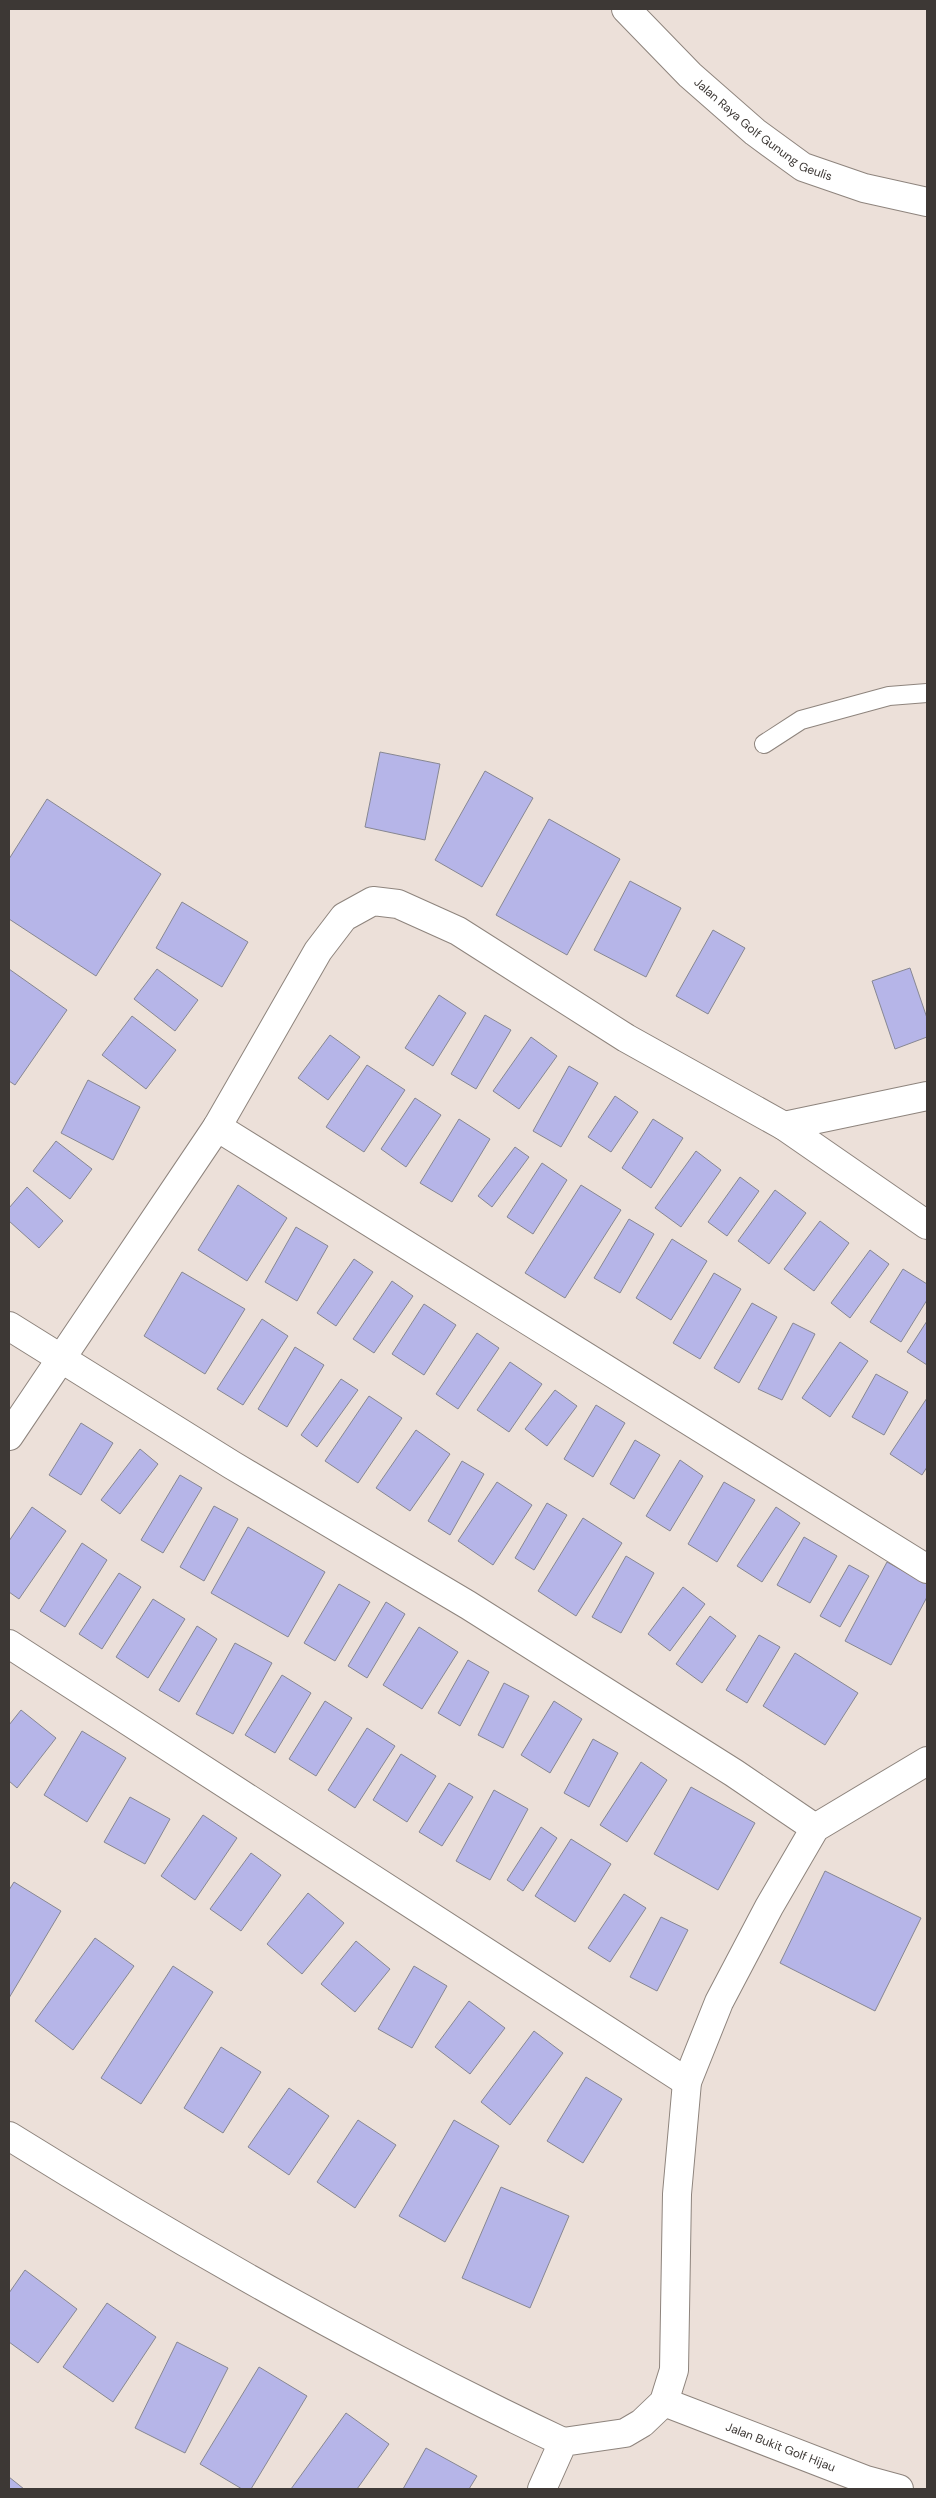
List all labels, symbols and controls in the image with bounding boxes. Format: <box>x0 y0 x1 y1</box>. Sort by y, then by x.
street label: Jalan Raya Golf Gunung Geulis <box>691 74 834 184</box>
street label: Jalan Bukit Golf Hijau <box>723 2419 838 2476</box>

